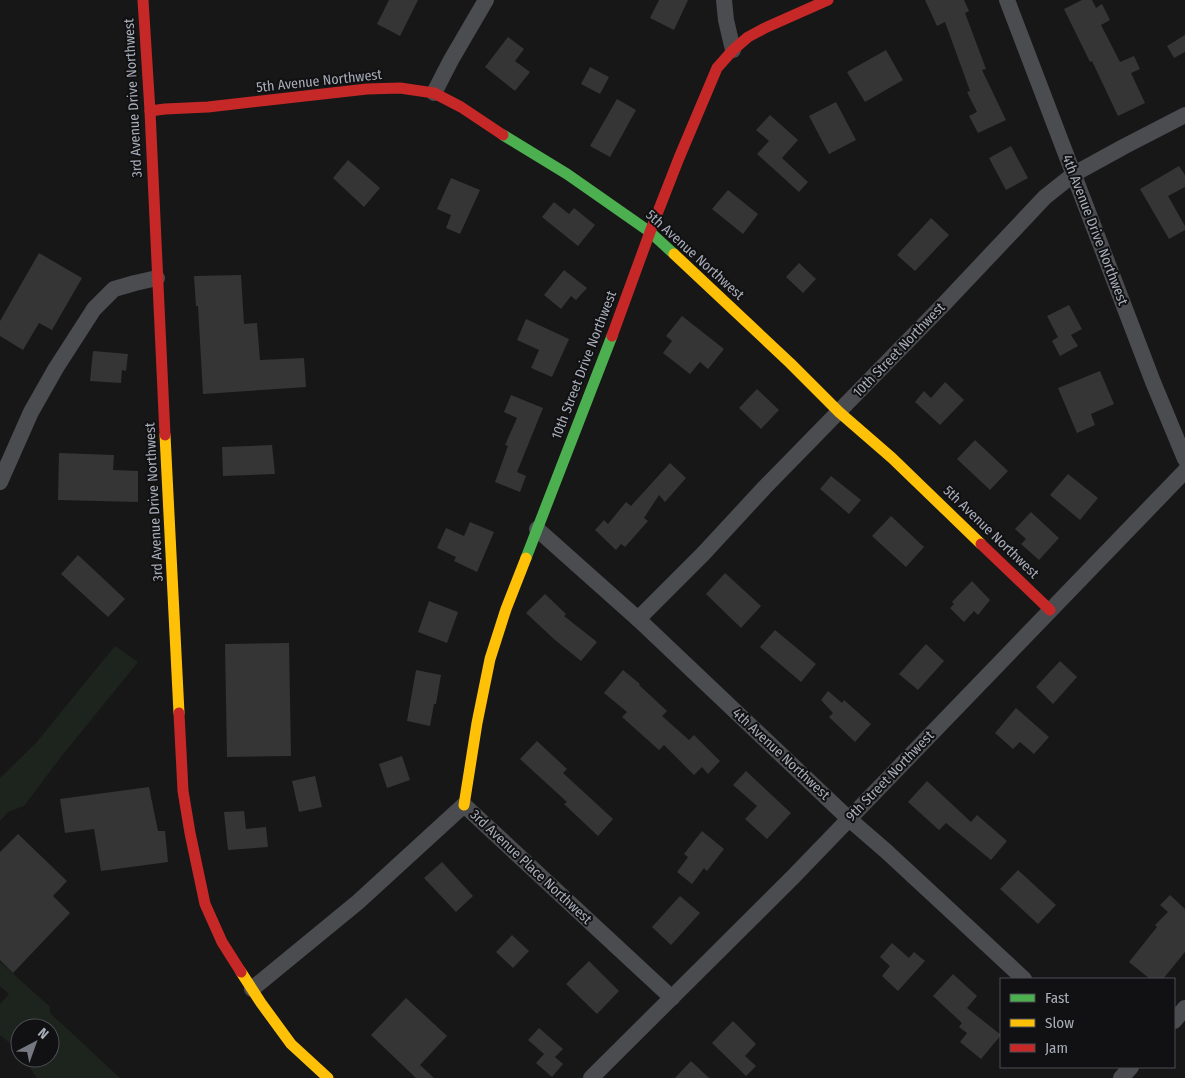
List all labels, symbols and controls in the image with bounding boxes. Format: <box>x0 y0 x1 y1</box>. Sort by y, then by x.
street label: 3rd Avenue Drive Northwest <box>120 18 146 178</box>
street label: 5th Avenue Northwest <box>255 66 383 96</box>
street label: 4th Avenue Drive Northwest <box>1058 152 1132 308</box>
street label: 5th Avenue Northwest <box>642 206 748 304</box>
street label: 10th Street Drive Northwest <box>548 288 620 442</box>
street label: 10th Street Northwest <box>849 299 949 401</box>
street label: 3rd Avenue Drive Northwest <box>141 422 167 582</box>
street label: 5th Avenue Northwest <box>940 482 1043 582</box>
street label: 4th Avenue Northwest <box>729 705 833 804</box>
street label: 9th Street Northwest <box>843 727 938 825</box>
street label: 3rd Avenue Place Northwest <box>467 806 596 928</box>
legend <box>1000 978 1175 1068</box>
text: Fast <box>1045 989 1069 1007</box>
text: Slow <box>1045 1014 1074 1032</box>
north arrow <box>10 1018 60 1068</box>
text: N <box>34 1024 52 1043</box>
text: Jam <box>1045 1039 1068 1057</box>

